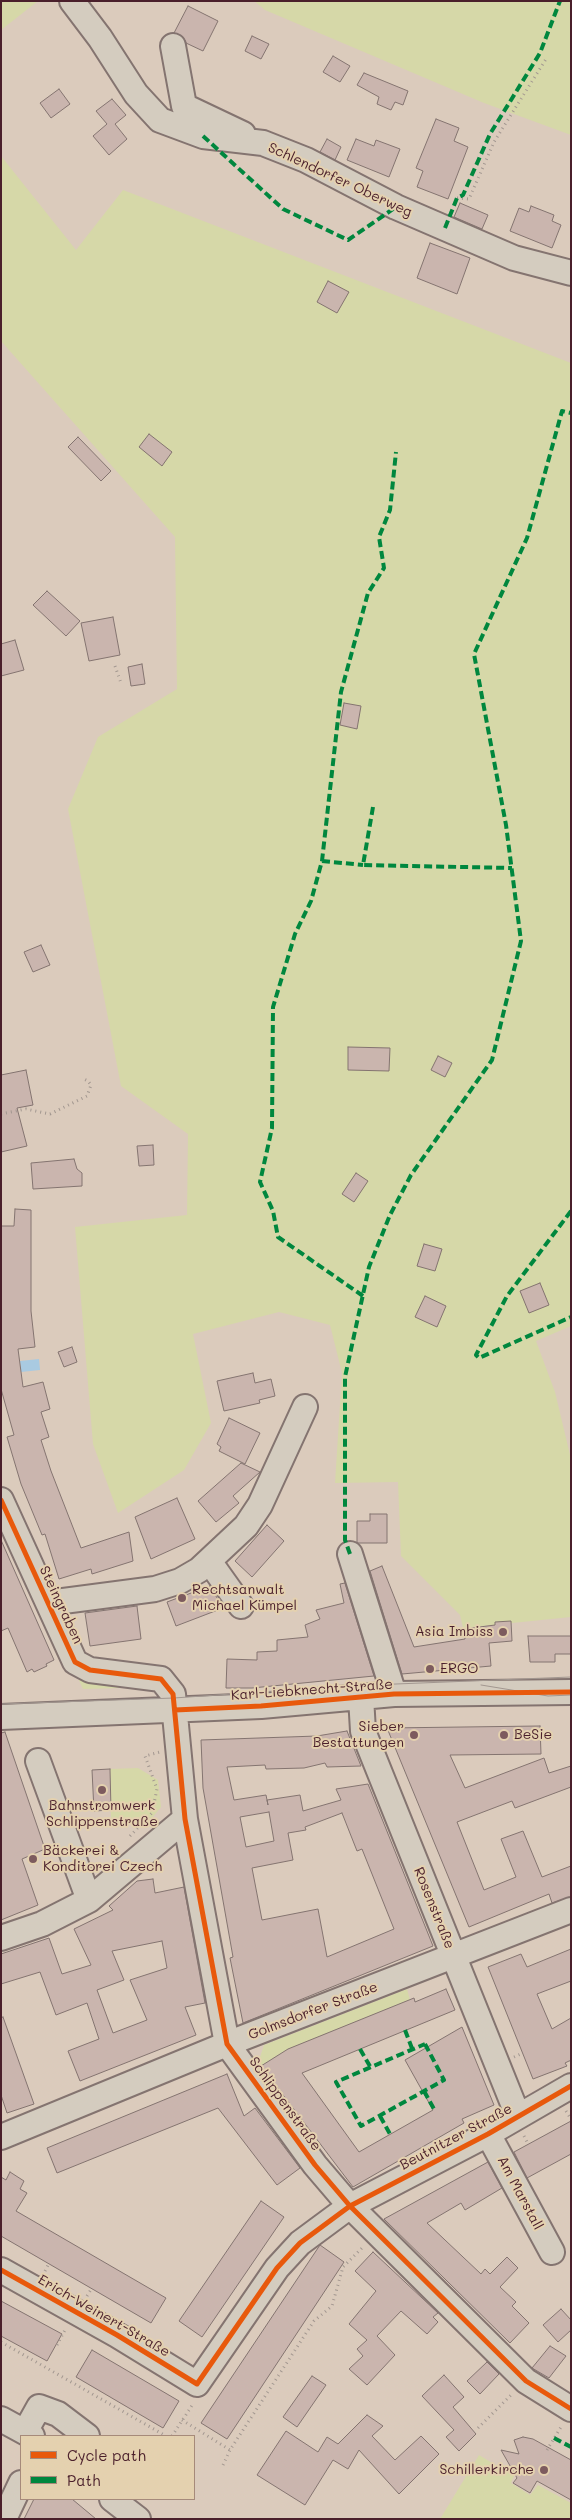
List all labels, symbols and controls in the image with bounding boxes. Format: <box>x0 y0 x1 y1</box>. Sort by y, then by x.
street label: Schlendorfer Oberweg <box>265 139 415 221</box>
street label: Steingraben <box>36 1563 86 1647</box>
place label: Rechtsanwalt Michael Kümpel <box>192 1582 297 1614</box>
marker: Rechtsanwalt Michael Kümpel <box>176 1592 188 1604</box>
place label: Asia Imbiss <box>415 1624 493 1640</box>
marker: Asia Imbiss <box>497 1626 509 1638</box>
place label: ERGO <box>440 1661 478 1677</box>
marker: ERGO <box>424 1663 436 1675</box>
street label: Karl-Liebknecht-Straße <box>230 1676 394 1704</box>
place label: Sieber Bestattungen <box>313 1719 404 1751</box>
place label: BeSie <box>514 1727 552 1743</box>
marker: Sieber Bestattungen <box>408 1729 420 1741</box>
marker: BeSie <box>498 1729 510 1741</box>
marker: Bahnstromwerk Schlippenstraße <box>96 1784 108 1796</box>
place label: Bahnstromwerk Schlippenstraße <box>46 1798 158 1830</box>
place label: Bäckerei & Konditorei Czech <box>43 1843 162 1875</box>
marker: Bäckerei & Konditorei Czech <box>27 1853 39 1865</box>
street label: Rosenstraße <box>410 1865 458 1951</box>
street label: Golmsdorfer Straße <box>246 1979 380 2043</box>
street label: Schlippenstraße <box>245 2054 325 2154</box>
street label: Beutnitzer Straße <box>397 2100 515 2174</box>
street label: Am Marstall <box>494 2153 546 2233</box>
street label: Erich-Weinert-Straße <box>35 2271 173 2361</box>
legend <box>20 2435 195 2500</box>
text: Cycle path <box>67 2445 146 2465</box>
place label: Schillerkirche <box>439 2462 534 2478</box>
marker: Schillerkirche <box>538 2464 550 2476</box>
text: Path <box>67 2470 101 2490</box>

